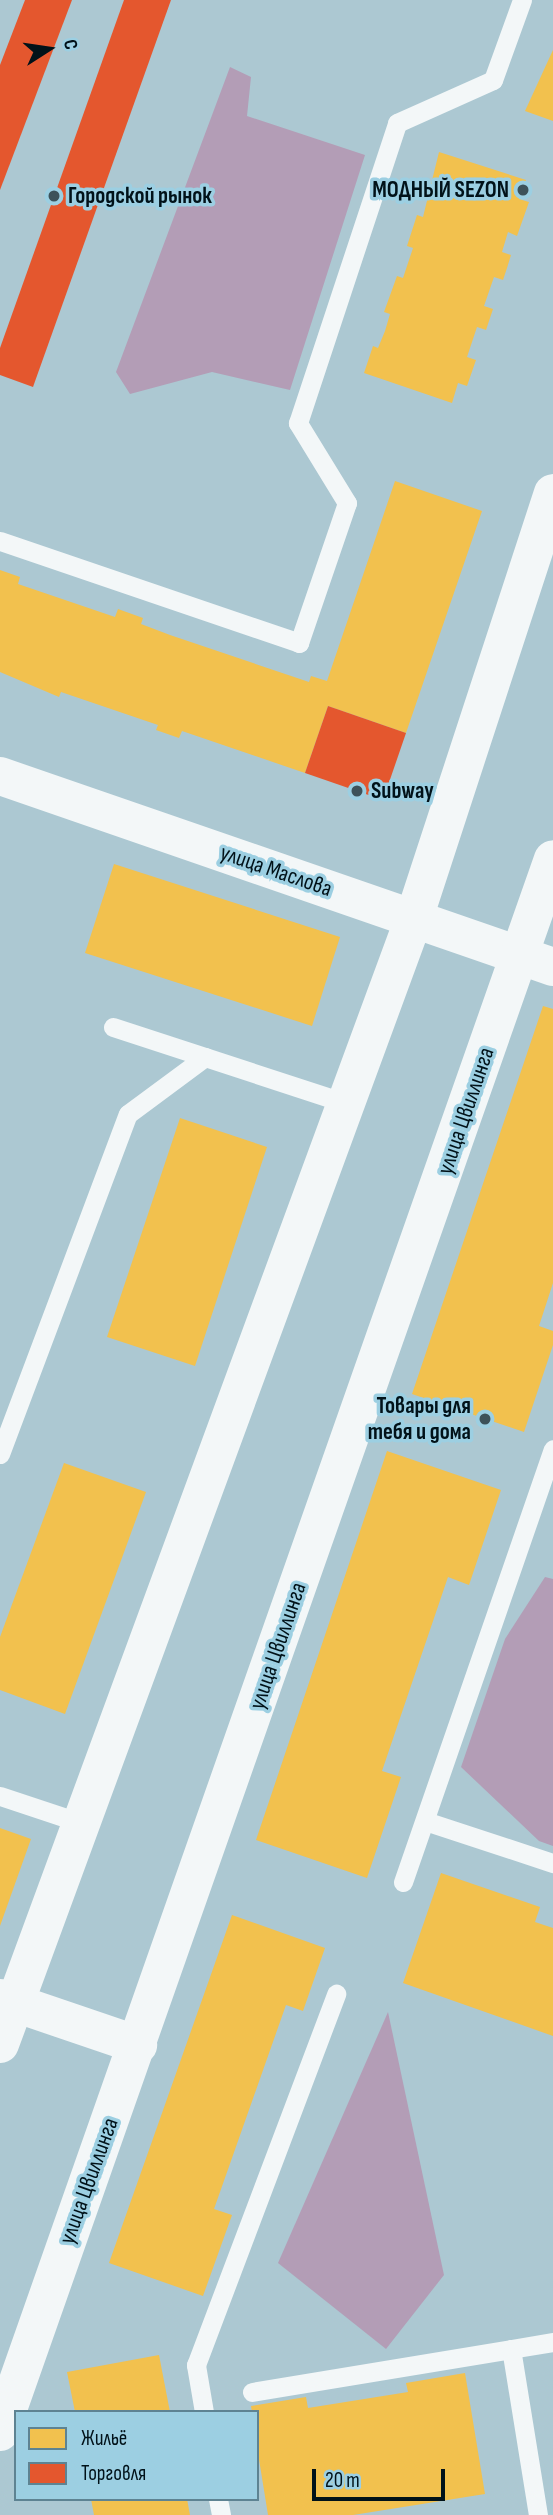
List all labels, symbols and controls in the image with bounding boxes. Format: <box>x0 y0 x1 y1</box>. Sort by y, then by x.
north arrow <box>14 14 84 84</box>
text: С <box>58 37 82 52</box>
place label: МОДНЫЙ SEZON <box>372 176 509 204</box>
place label: Городской рынок <box>68 182 212 210</box>
marker: МОДНЫЙ SEZON <box>515 182 531 198</box>
marker: Городской рынок <box>46 188 62 204</box>
place label: Subway <box>371 777 434 805</box>
marker: Subway <box>349 783 365 799</box>
street label: улица Маслова <box>217 839 335 903</box>
street label: улица Цвиллинга <box>431 1044 501 1178</box>
place label: Товары для тебя и дома <box>368 1392 471 1446</box>
marker: Товары для тебя и дома <box>477 1411 493 1427</box>
street label: улица Цвиллинга <box>243 1579 313 1713</box>
street label: улица Цвиллинга <box>53 2114 125 2248</box>
legend <box>14 2410 259 2501</box>
text: Жильё <box>81 2426 127 2451</box>
scale bar <box>315 2456 448 2500</box>
text: Торговля <box>81 2461 146 2486</box>
text: 20 m <box>325 2468 360 2493</box>

